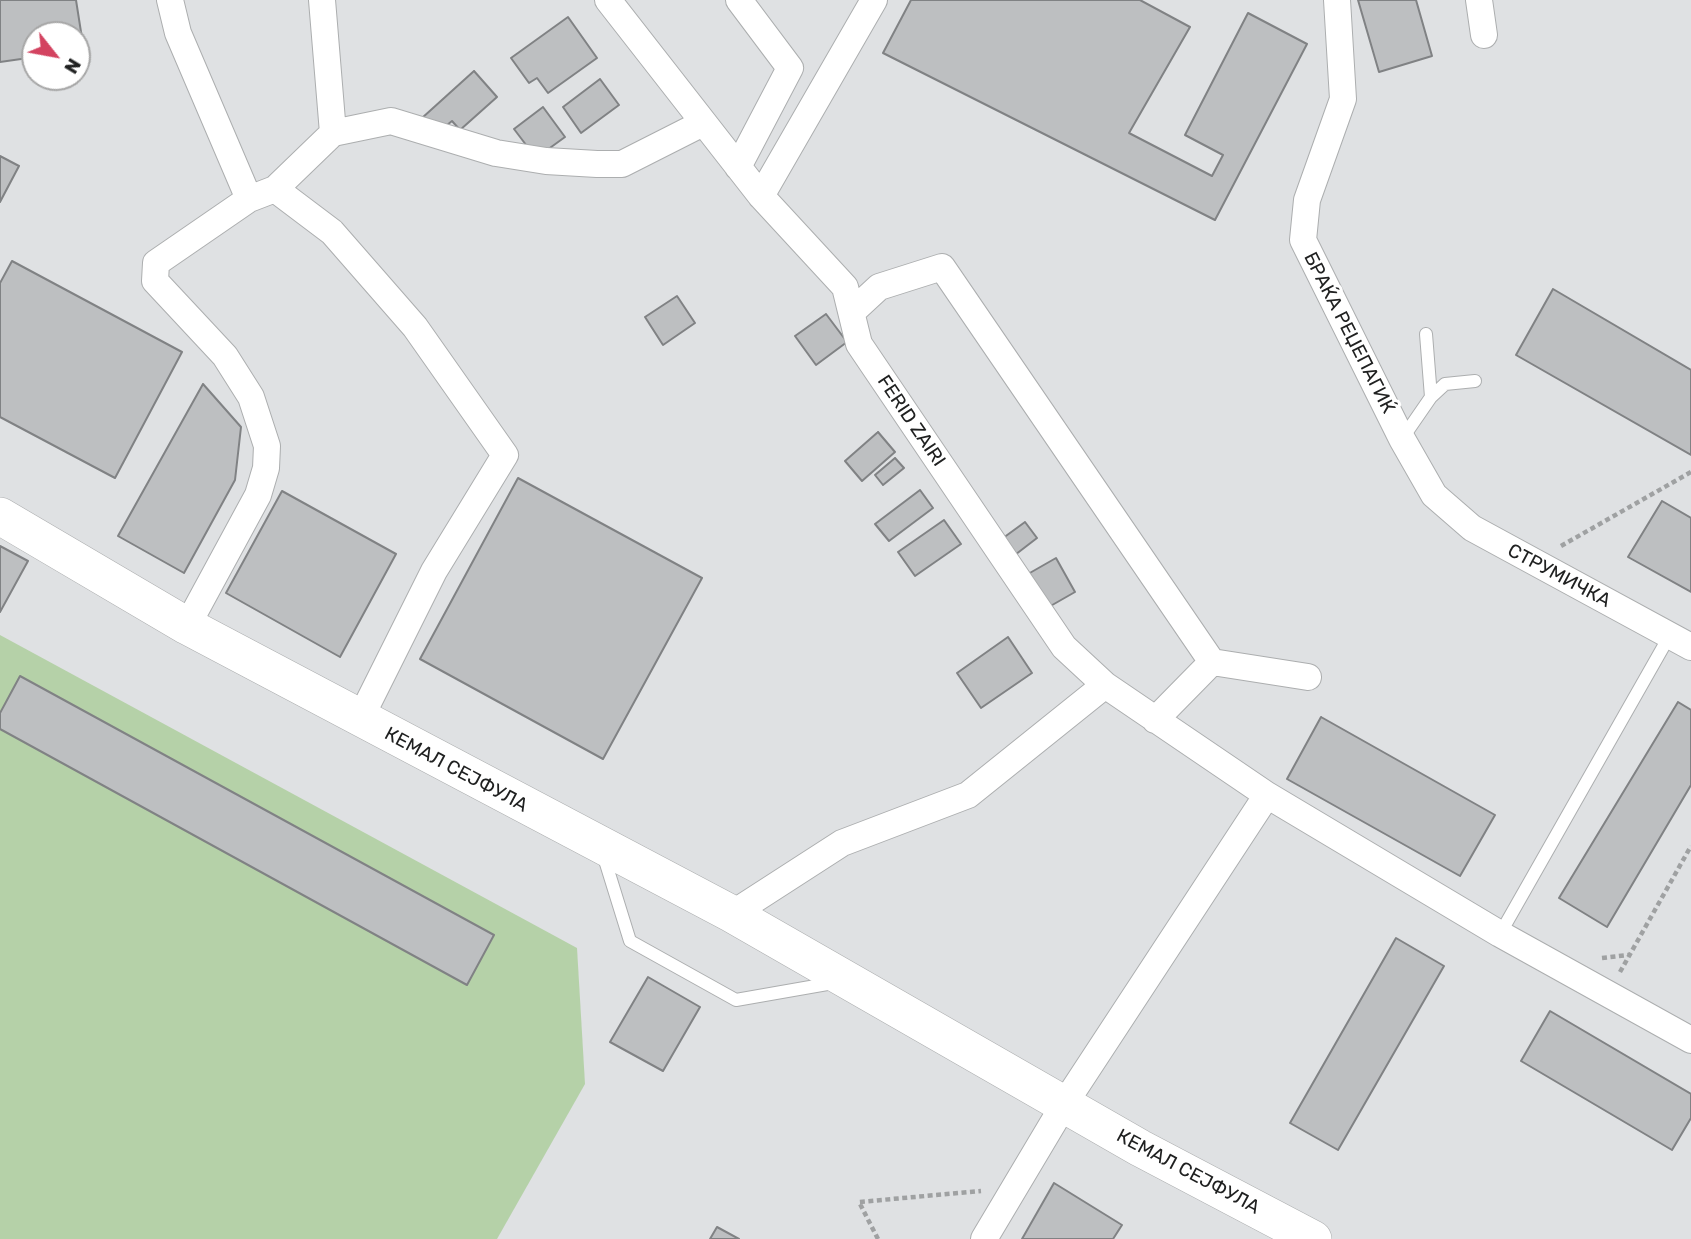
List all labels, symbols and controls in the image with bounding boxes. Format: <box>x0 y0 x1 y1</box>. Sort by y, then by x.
north arrow <box>21 21 91 91</box>
text: N <box>59 54 86 78</box>
street label: БРАЌА РЕЏЕПАГИЌ <box>1298 249 1400 417</box>
street label: FERID ZAIRI <box>872 371 950 471</box>
street label: СТРУМИЧКА <box>1504 539 1614 613</box>
street label: КЕМАЛ СЕЈФУЛА <box>381 723 531 817</box>
street label: КЕМАЛ СЕЈФУЛА <box>1113 1125 1263 1219</box>

